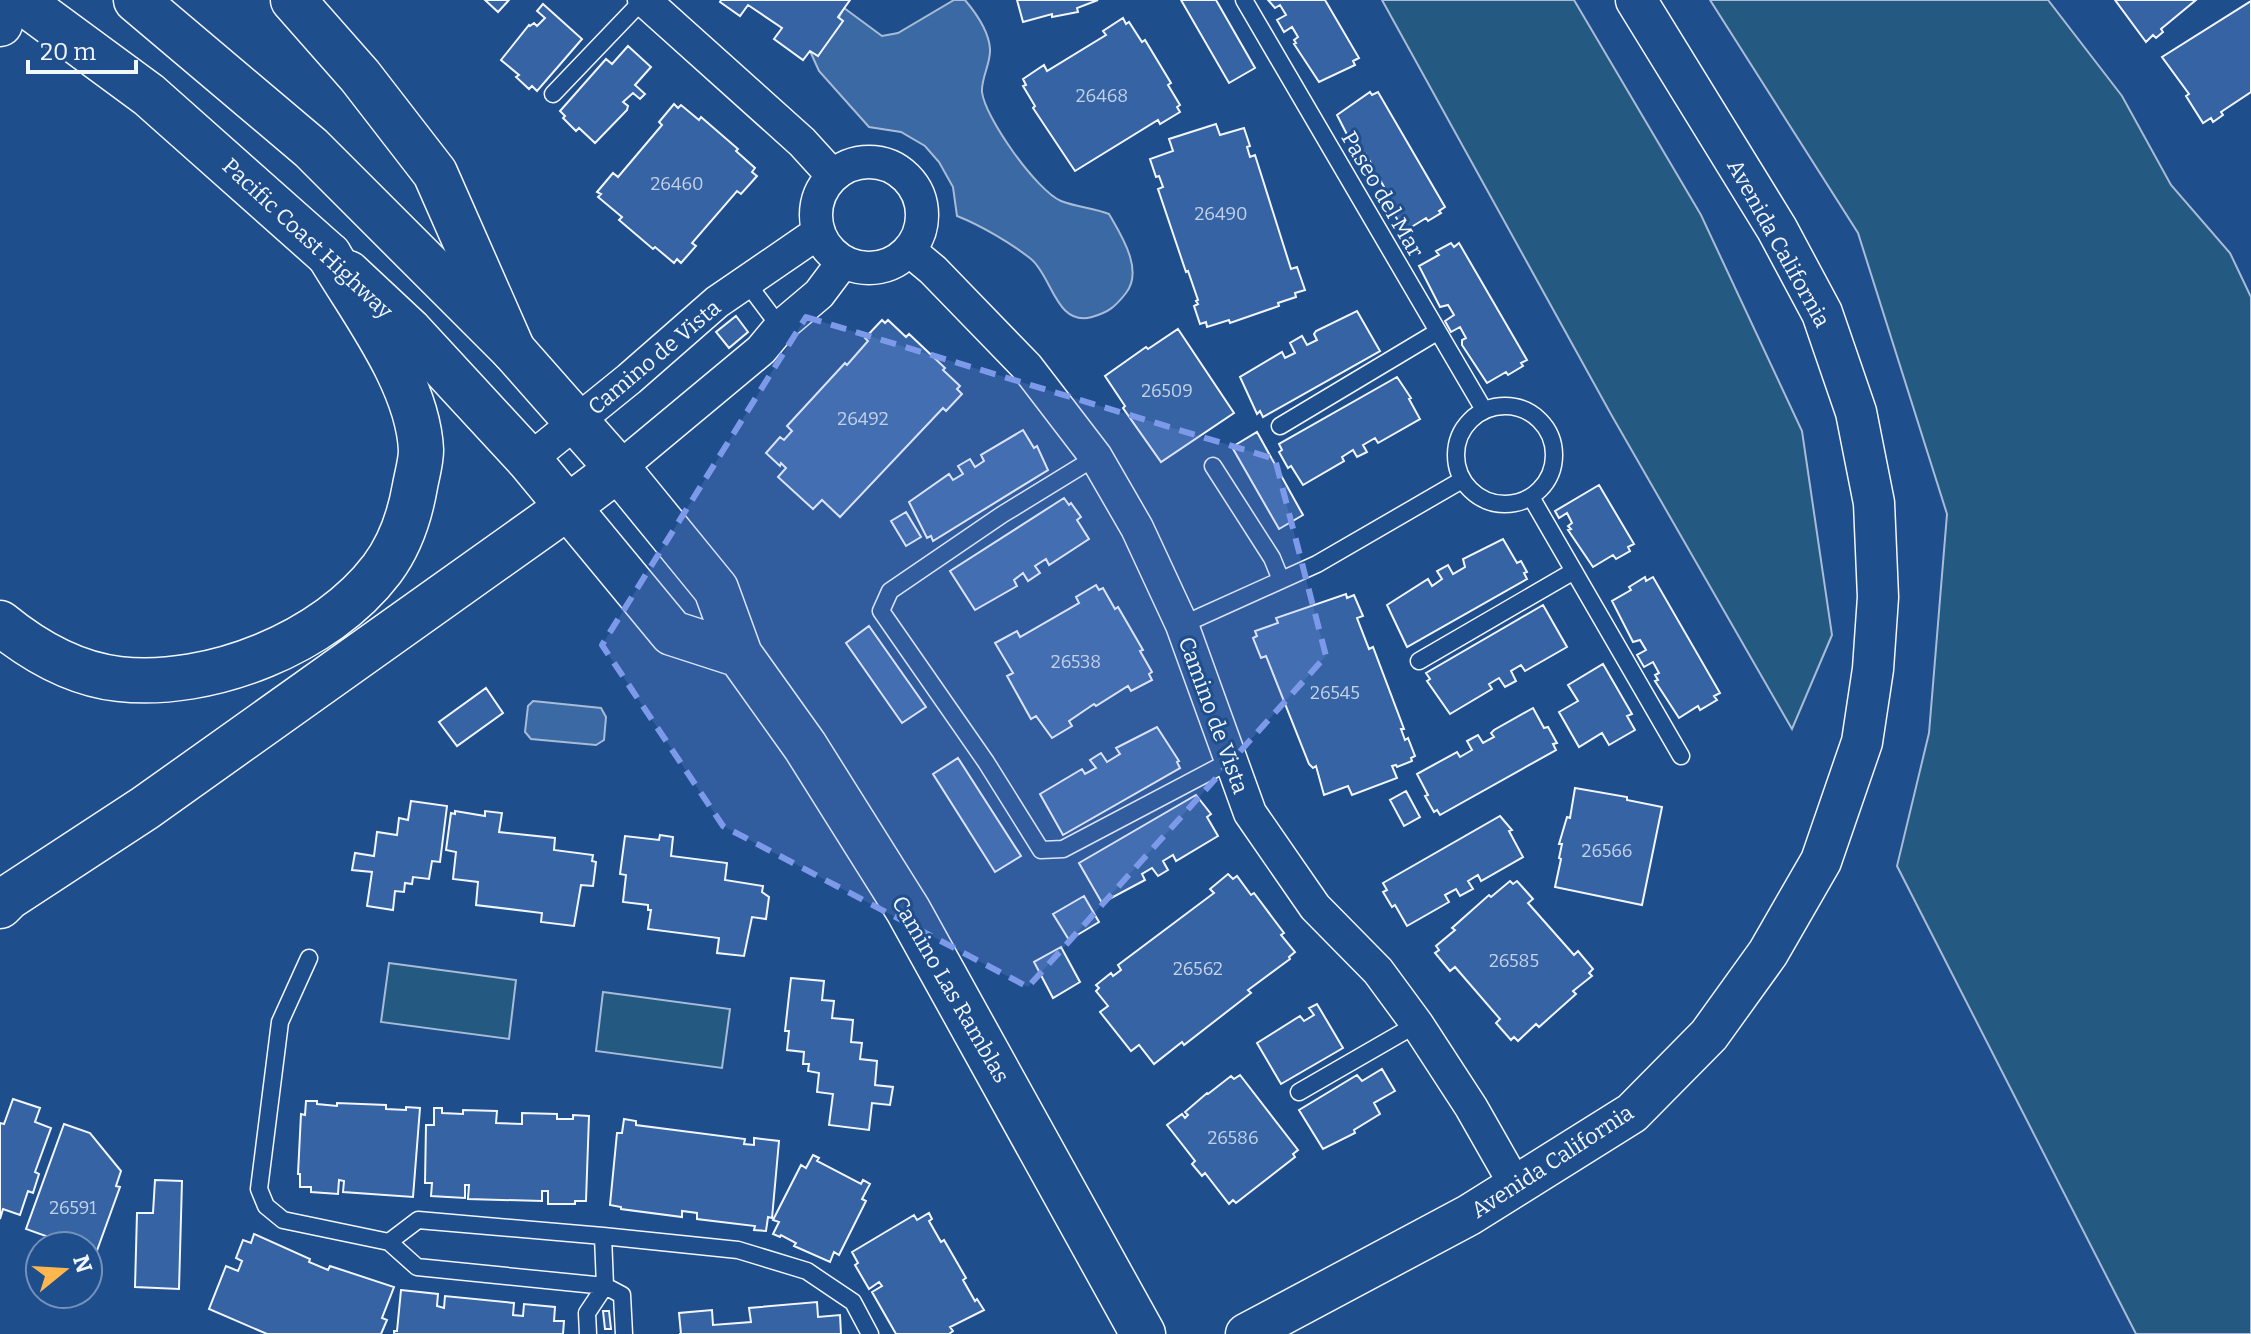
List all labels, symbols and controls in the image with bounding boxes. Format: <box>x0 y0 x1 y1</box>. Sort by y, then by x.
scale bar <box>28 24 136 74</box>
text: 20 m <box>40 38 96 66</box>
house number: 26468 <box>1076 85 1128 107</box>
street label: Paseo del Mar <box>1336 126 1430 262</box>
street label: Pacific Coast Highway <box>217 153 399 324</box>
street label: Avenida California <box>1721 155 1836 332</box>
house number: 26460 <box>650 173 704 195</box>
house number: 26490 <box>1194 203 1248 225</box>
street label: Camino de Vista <box>582 294 726 421</box>
house number: 26509 <box>1141 380 1193 402</box>
house number: 26492 <box>837 408 889 430</box>
street label: Camino de Vista <box>1173 633 1254 797</box>
house number: 26538 <box>1051 651 1101 673</box>
house number: 26545 <box>1310 682 1360 704</box>
house number: 26566 <box>1582 840 1632 862</box>
street label: Camino Las Ramblas <box>886 891 1015 1088</box>
house number: 26585 <box>1489 950 1539 972</box>
house number: 26562 <box>1173 958 1223 980</box>
street label: Avenida California <box>1466 1099 1638 1224</box>
house number: 26586 <box>1207 1127 1259 1149</box>
house number: 26591 <box>49 1197 97 1219</box>
north arrow <box>24 1230 104 1310</box>
text: N <box>67 1252 98 1276</box>

